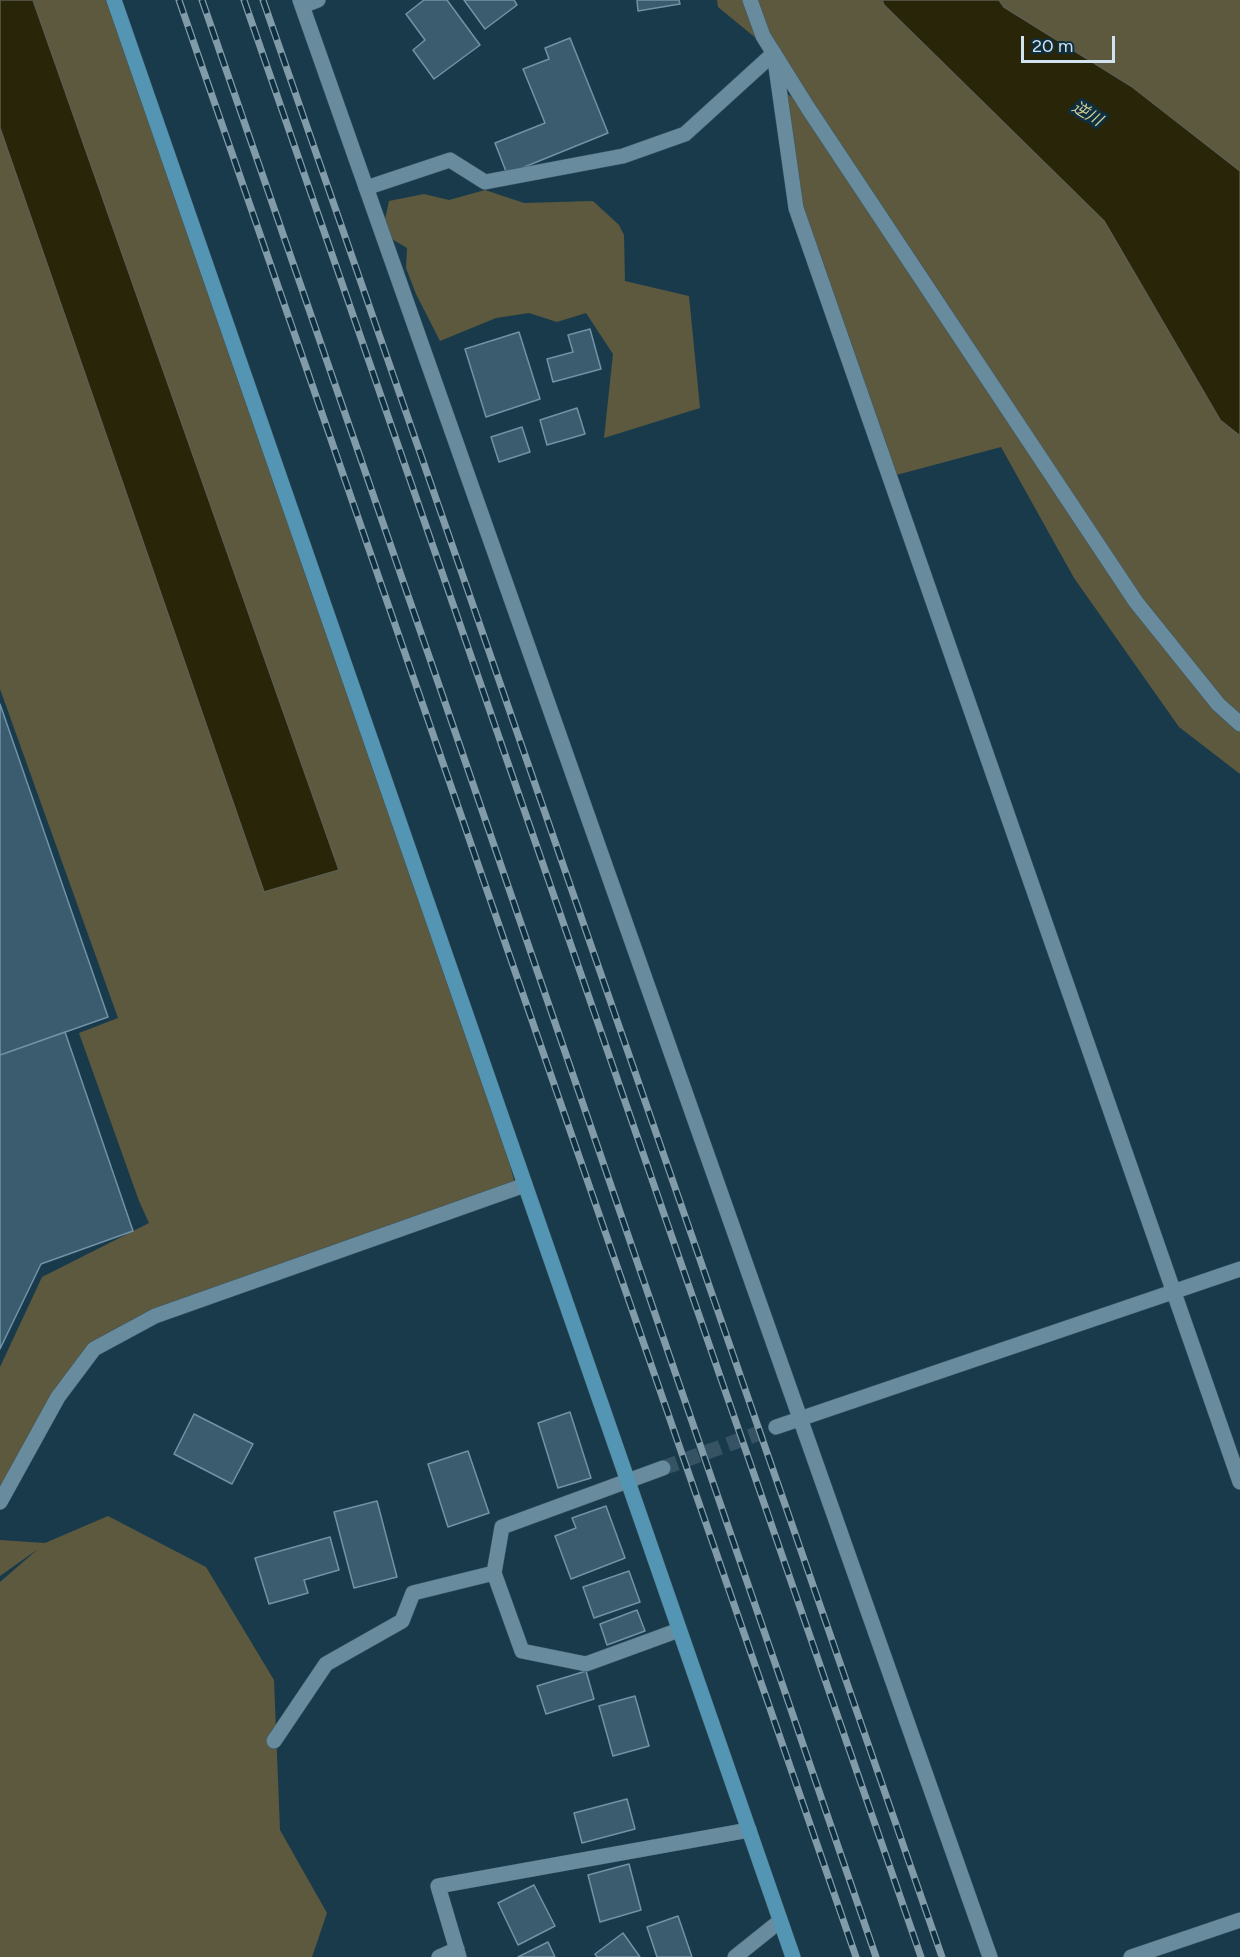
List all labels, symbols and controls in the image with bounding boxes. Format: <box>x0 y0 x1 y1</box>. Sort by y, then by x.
scale bar <box>1024 24 1118 62</box>
text: 20 m <box>1032 35 1073 57</box>
water label: 逆川 <box>1068 98 1106 130</box>

